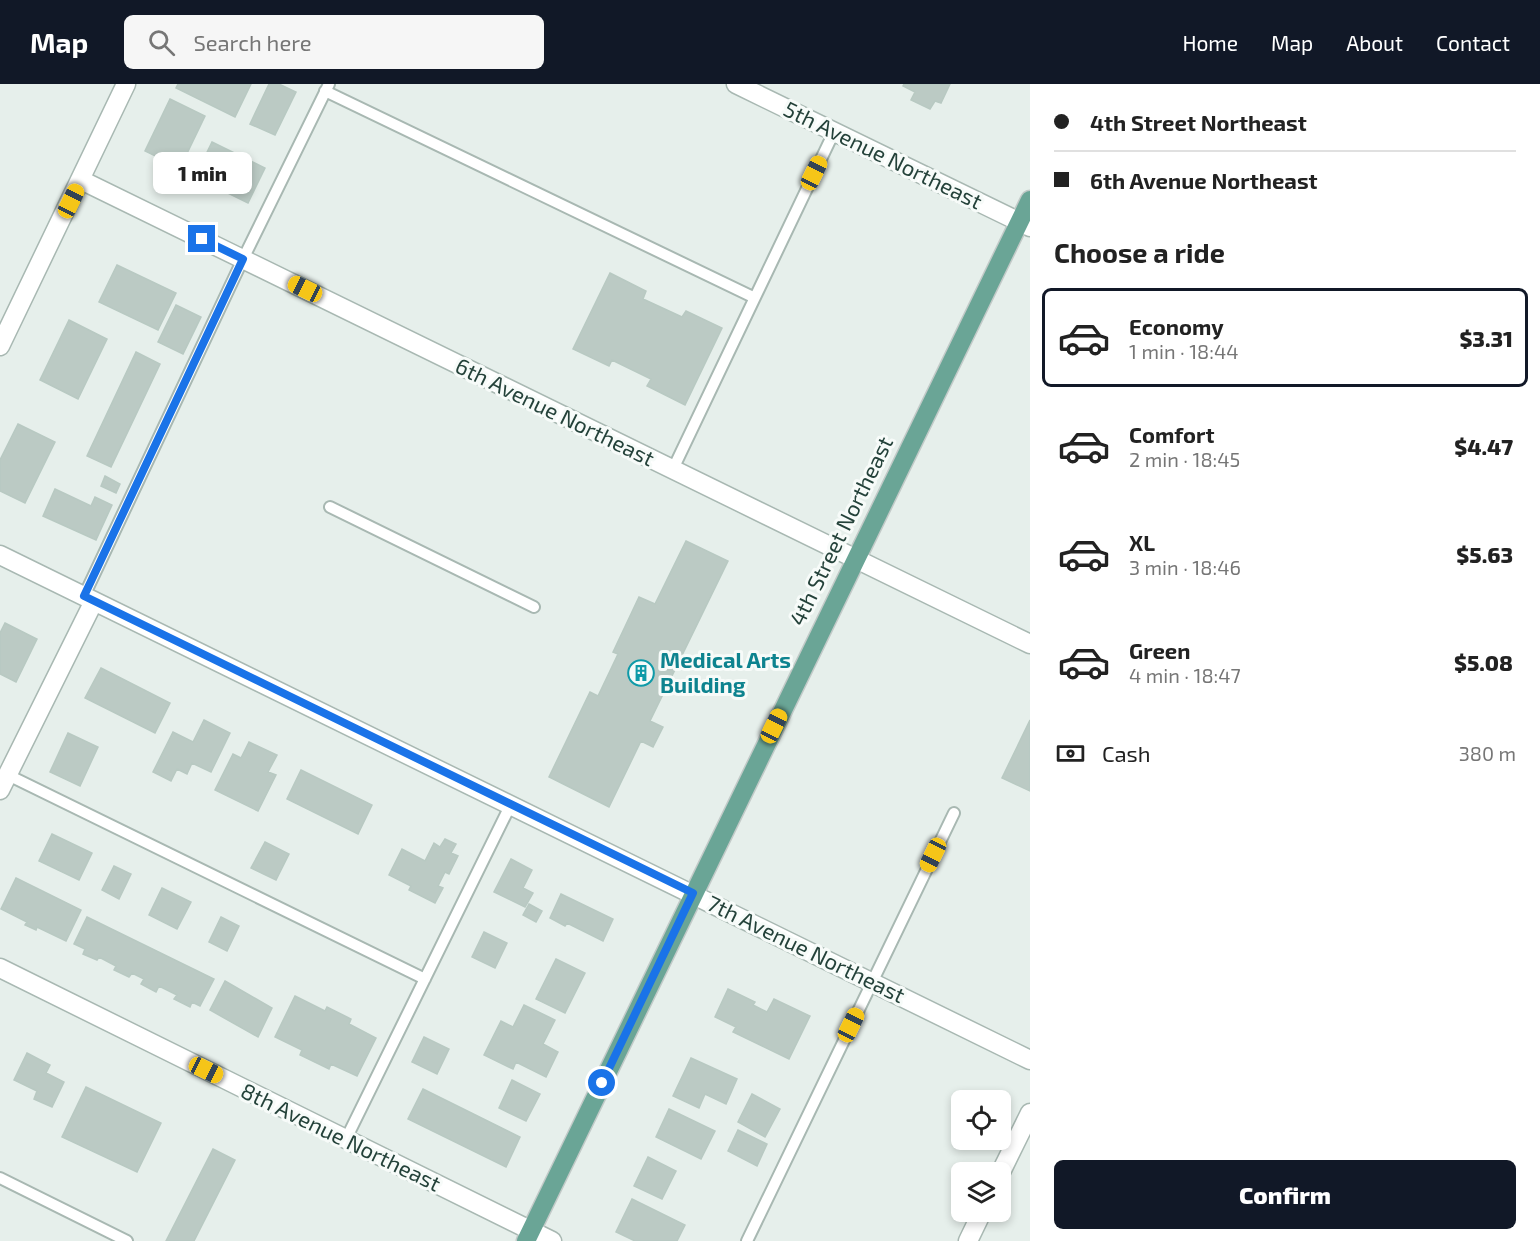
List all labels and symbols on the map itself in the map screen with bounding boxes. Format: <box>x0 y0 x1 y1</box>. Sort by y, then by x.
street label: 5th Avenue Northeast <box>780 95 987 213</box>
callout: 1 min <box>152 152 252 194</box>
car <box>798 153 830 193</box>
car <box>55 181 87 221</box>
route end <box>188 225 215 252</box>
car <box>285 273 325 305</box>
street label: 6th Avenue Northeast <box>452 352 659 471</box>
street label: 4th Street Northeast <box>783 432 897 629</box>
place label: Medical Arts Building <box>660 646 791 697</box>
building icon: Medical Arts Building <box>626 658 656 688</box>
car <box>758 706 790 746</box>
car <box>917 835 949 875</box>
street label: 7th Avenue Northeast <box>703 889 910 1007</box>
car <box>835 1005 867 1045</box>
car <box>186 1054 226 1086</box>
route start <box>588 1069 615 1096</box>
street label: 8th Avenue Northeast <box>237 1076 446 1196</box>

